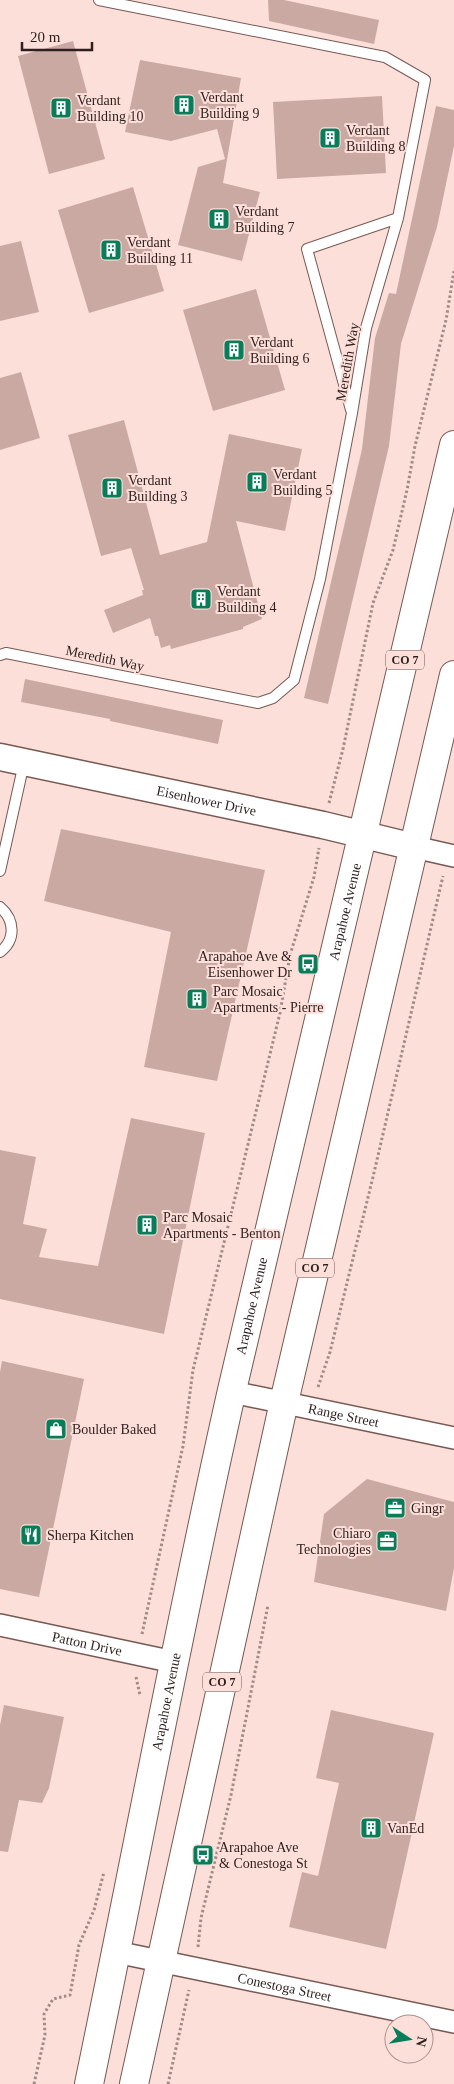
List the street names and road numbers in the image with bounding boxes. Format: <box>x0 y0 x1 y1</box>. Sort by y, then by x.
street label: Meredith Way <box>333 321 362 403</box>
street label: Meredith Way <box>64 643 146 674</box>
road number: CO 7 <box>386 650 424 670</box>
street label: Eisenhower Drive <box>155 783 258 819</box>
street label: Arapahoe Avenue <box>326 862 364 962</box>
street label: Arapahoe Avenue <box>233 1256 270 1356</box>
road number: CO 7 <box>296 1258 334 1278</box>
street label: Range Street <box>307 1401 380 1430</box>
street label: Patton Drive <box>51 1629 123 1659</box>
street label: Arapahoe Avenue <box>149 1651 184 1752</box>
road number: CO 7 <box>203 1672 241 1691</box>
street label: Conestoga Street <box>236 1970 333 2004</box>

